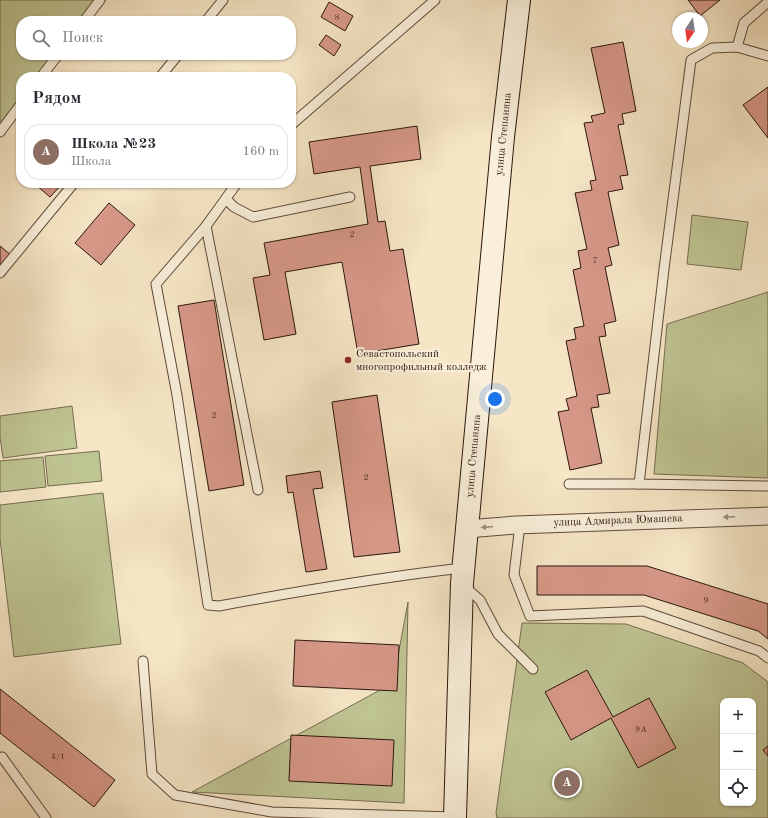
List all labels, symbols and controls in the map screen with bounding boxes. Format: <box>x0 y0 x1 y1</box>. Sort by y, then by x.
north arrow <box>672 12 708 48</box>
house number: 8 <box>334 13 340 22</box>
search box <box>16 16 296 60</box>
icon: search <box>30 27 52 49</box>
text: Поиск <box>62 31 103 46</box>
text: Рядом <box>32 90 81 107</box>
street label: улица Степаняна <box>494 91 514 176</box>
text: Школа №23 <box>71 137 156 152</box>
text: A <box>41 145 51 158</box>
text: 160 m <box>242 145 279 158</box>
text: Школа <box>71 155 111 168</box>
house number: 2 <box>349 230 355 239</box>
house number: 7 <box>592 256 598 265</box>
place label: Севастопольский многопрофильный колледж <box>356 349 487 373</box>
marker: Севастопольский многопрофильный колледж <box>343 355 353 365</box>
your location <box>485 389 505 409</box>
house number: 2 <box>211 411 217 420</box>
street label: улица Степаняна <box>465 413 483 498</box>
house number: 2 <box>363 473 369 482</box>
street label: улица Адмирала Юмашева <box>553 513 683 529</box>
one-way arrow <box>723 514 735 521</box>
one-way arrow <box>481 524 493 530</box>
house number: 9 <box>703 596 709 605</box>
map controls <box>720 698 756 806</box>
button: + <box>720 698 756 734</box>
house number: 9А <box>635 725 647 734</box>
button: − <box>720 734 756 770</box>
house number: 4/1 <box>51 752 65 761</box>
pin: A <box>554 768 580 798</box>
button: locate <box>720 770 756 806</box>

